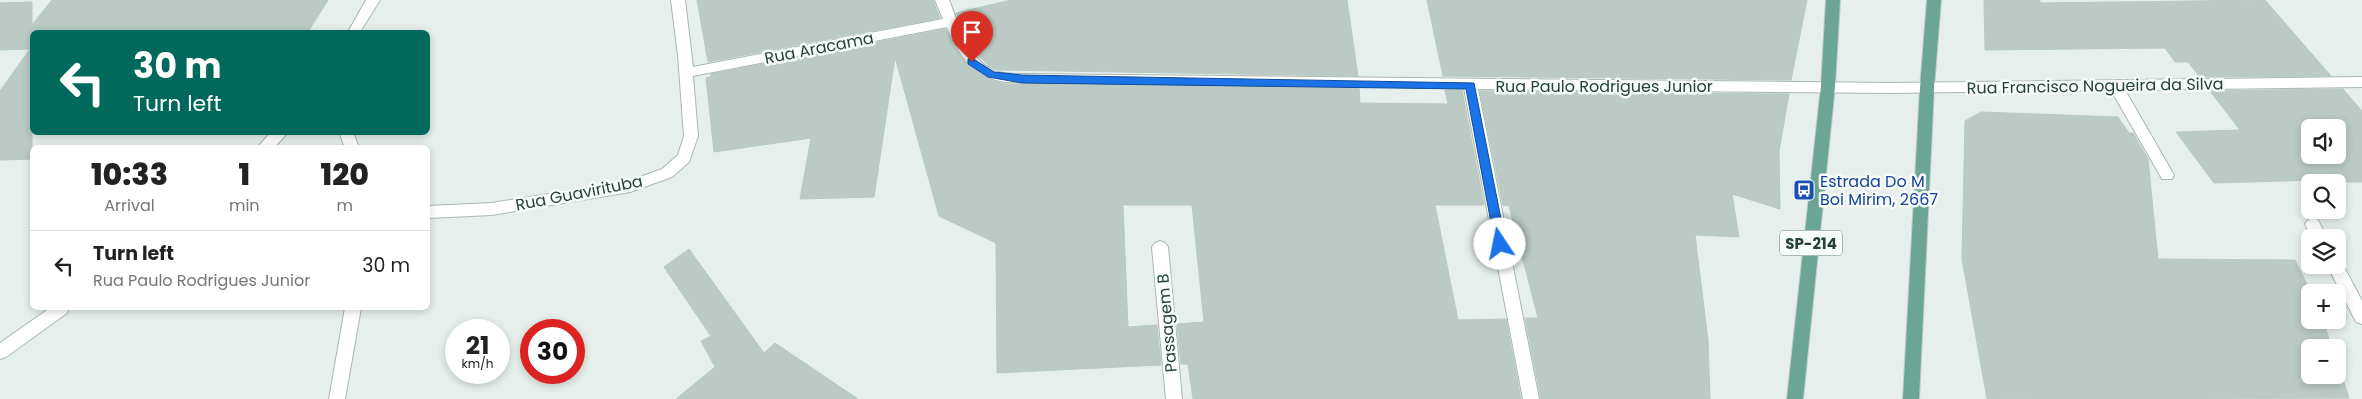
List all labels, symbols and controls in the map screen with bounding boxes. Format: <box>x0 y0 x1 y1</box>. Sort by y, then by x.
pin <box>951 11 993 62</box>
icon: arrive <box>958 18 986 46</box>
street label: Rua Aracama <box>763 26 875 70</box>
text: 30 m <box>133 41 221 90</box>
icon: left <box>50 50 115 115</box>
street label: Rua Francisco Nogueira da Silva <box>1966 72 2224 100</box>
street label: Rua Paulo Rodrigues Junior <box>1495 75 1713 98</box>
text: Turn left <box>133 88 221 119</box>
map controls <box>2301 119 2346 384</box>
button: sound <box>2301 119 2346 164</box>
text: 10:33 <box>91 153 168 196</box>
text: 1 <box>238 153 250 196</box>
text: 120 <box>321 153 369 196</box>
street label: Rua Guavirituba <box>513 169 645 217</box>
place label: Estrada Do M Boi Mirim, 2667 <box>1820 170 1938 211</box>
button: search <box>2301 174 2346 219</box>
bus stop icon: Estrada Do M Boi Mirim, 2667 <box>1792 178 1816 202</box>
text: Arrival <box>104 194 155 217</box>
text: min <box>229 194 260 217</box>
text: m <box>337 194 353 217</box>
position arrow <box>1473 217 1525 269</box>
button: layers <box>2301 229 2346 274</box>
road number: SP-214 <box>1780 230 1842 256</box>
text: Turn left <box>93 240 174 267</box>
icon: left <box>50 252 78 280</box>
text: 30 m <box>362 252 410 279</box>
text: Rua Paulo Rodrigues Junior <box>93 269 310 292</box>
street label: Passagem B <box>1151 273 1183 373</box>
button: + <box>2301 284 2346 329</box>
speed limit sign: 30 <box>520 319 585 384</box>
text: 21 <box>466 328 489 363</box>
button: − <box>2301 339 2346 384</box>
text: km/h <box>462 355 493 372</box>

